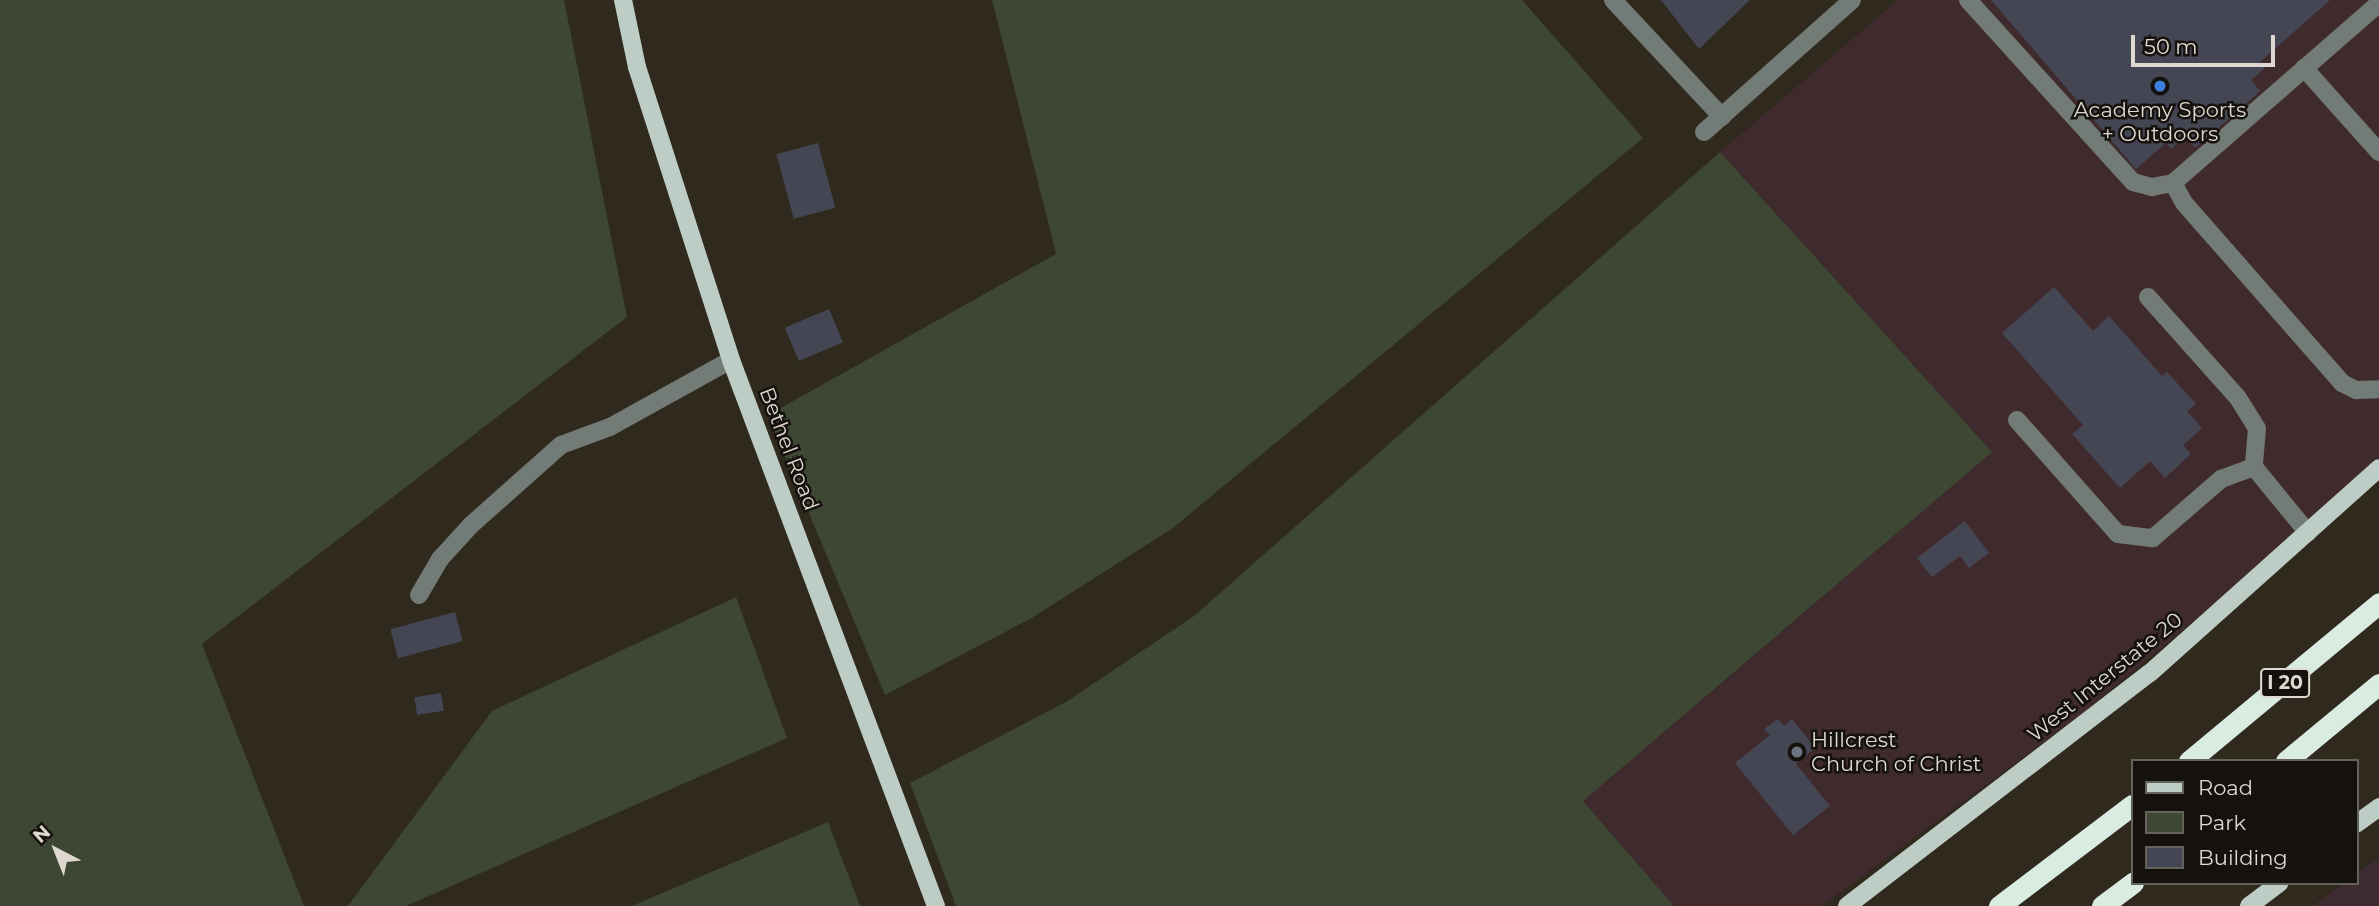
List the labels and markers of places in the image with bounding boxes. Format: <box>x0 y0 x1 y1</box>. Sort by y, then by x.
marker: Academy Sports + Outdoors <box>2152 78 2168 94</box>
place label: Academy Sports + Outdoors <box>2074 97 2246 147</box>
place label: Hillcrest Church of Christ <box>1811 727 1981 777</box>
marker: Hillcrest Church of Christ <box>1789 744 1805 760</box>

